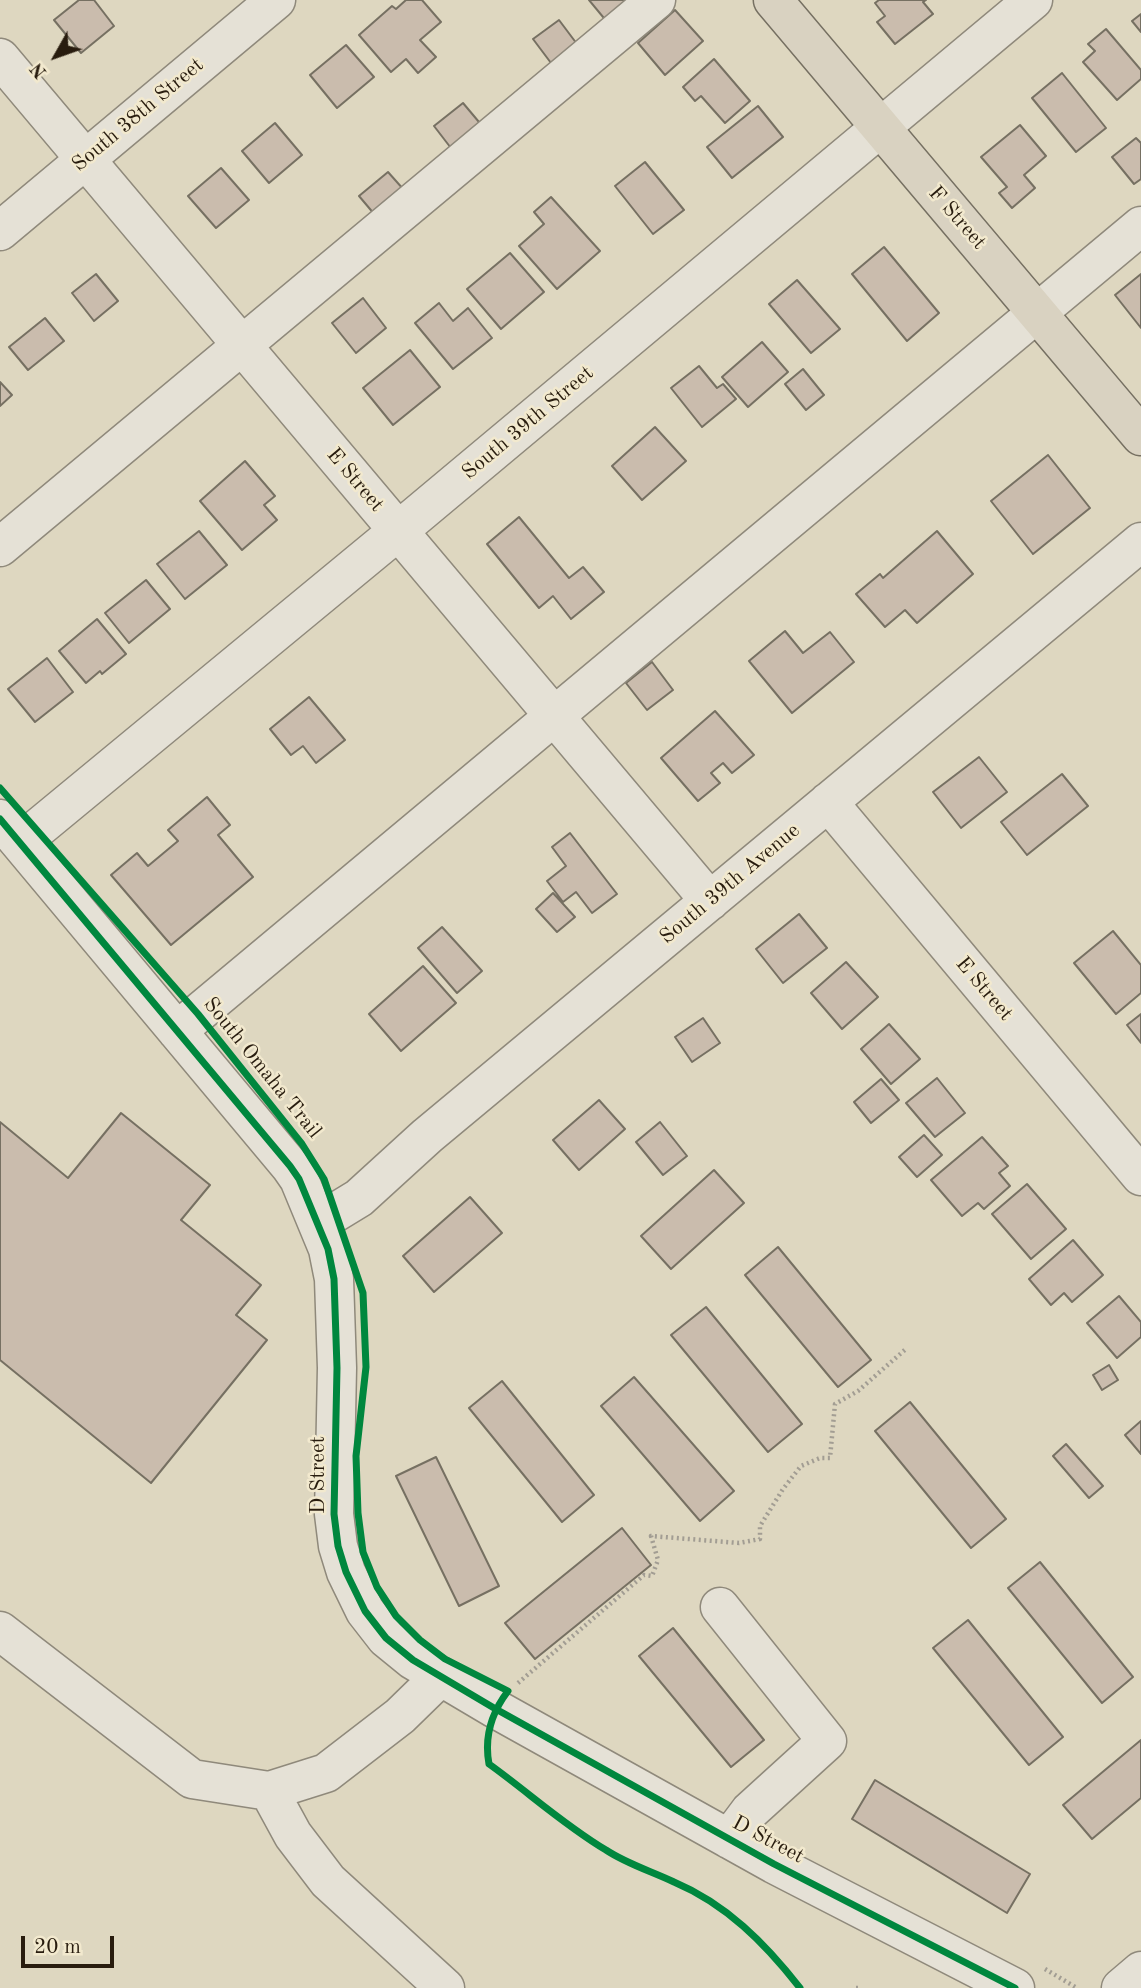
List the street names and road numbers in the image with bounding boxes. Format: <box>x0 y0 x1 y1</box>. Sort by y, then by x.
street label: South 38th Street <box>67 53 209 177</box>
street label: F Street <box>923 181 991 255</box>
street label: South 39th Street <box>457 361 599 485</box>
street label: E Street <box>321 443 389 517</box>
street label: South 39th Avenue <box>655 818 805 950</box>
street label: E Street <box>950 952 1018 1026</box>
street label: South Omaha Trail <box>197 992 327 1144</box>
street label: D Street <box>305 1436 331 1514</box>
street label: D Street <box>728 1811 808 1869</box>

